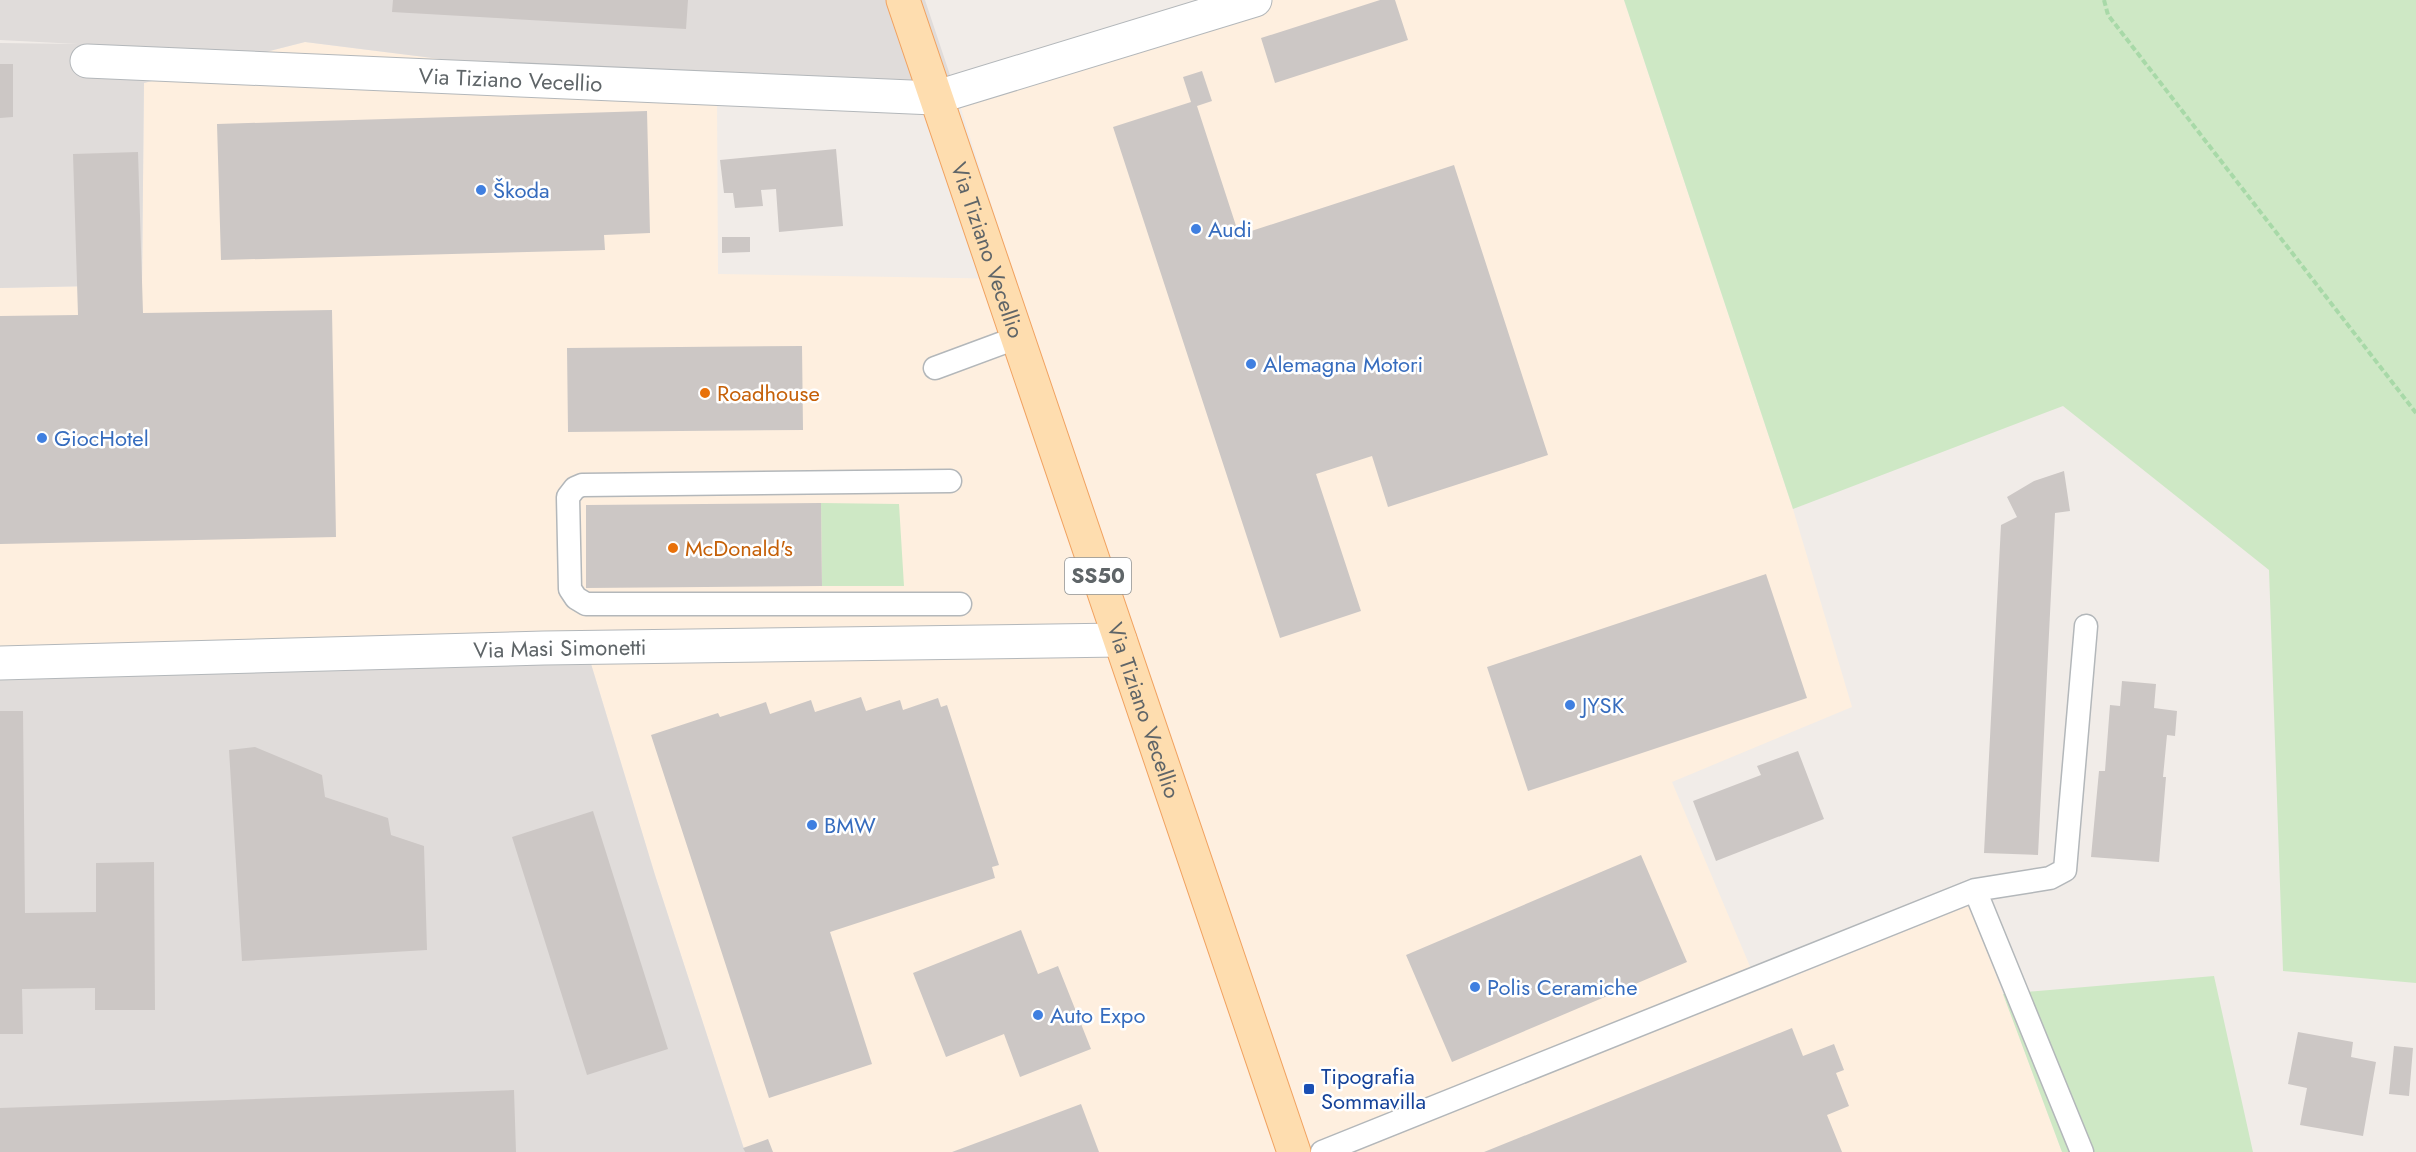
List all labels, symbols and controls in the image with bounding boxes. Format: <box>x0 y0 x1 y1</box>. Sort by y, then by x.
street label: Via Tiziano Vecellio <box>418 60 603 100</box>
street label: Via Tiziano Vecellio <box>943 158 1033 342</box>
place label: Škoda <box>493 174 550 206</box>
marker: Škoda <box>474 183 488 197</box>
place label: Audi <box>1208 213 1252 245</box>
marker: Audi <box>1189 222 1203 236</box>
place label: Alemagna Motori <box>1263 348 1423 380</box>
marker: Alemagna Motori <box>1244 357 1258 371</box>
place label: Roadhouse <box>717 377 820 409</box>
marker: Roadhouse <box>698 386 712 400</box>
place label: GiocHotel <box>54 422 149 454</box>
marker: GiocHotel <box>35 431 49 445</box>
place label: McDonald's <box>685 532 793 564</box>
marker: McDonald's <box>666 541 680 555</box>
road number: SS50 <box>1065 558 1131 594</box>
street label: Via Tiziano Vecellio <box>1099 618 1189 802</box>
street label: Via Masi Simonetti <box>473 631 647 666</box>
place label: JYSK <box>1579 689 1625 721</box>
marker: JYSK <box>1563 698 1577 712</box>
place label: BMW <box>824 809 876 841</box>
marker: BMW <box>805 818 819 832</box>
place label: Polis Ceramiche <box>1487 971 1637 1003</box>
marker: Polis Ceramiche <box>1468 980 1482 994</box>
place label: Auto Expo <box>1050 999 1145 1031</box>
marker: Auto Expo <box>1031 1008 1045 1022</box>
place label: Tipografia Sommavilla <box>1321 1060 1426 1117</box>
marker: Tipografia Sommavilla <box>1302 1082 1316 1096</box>

